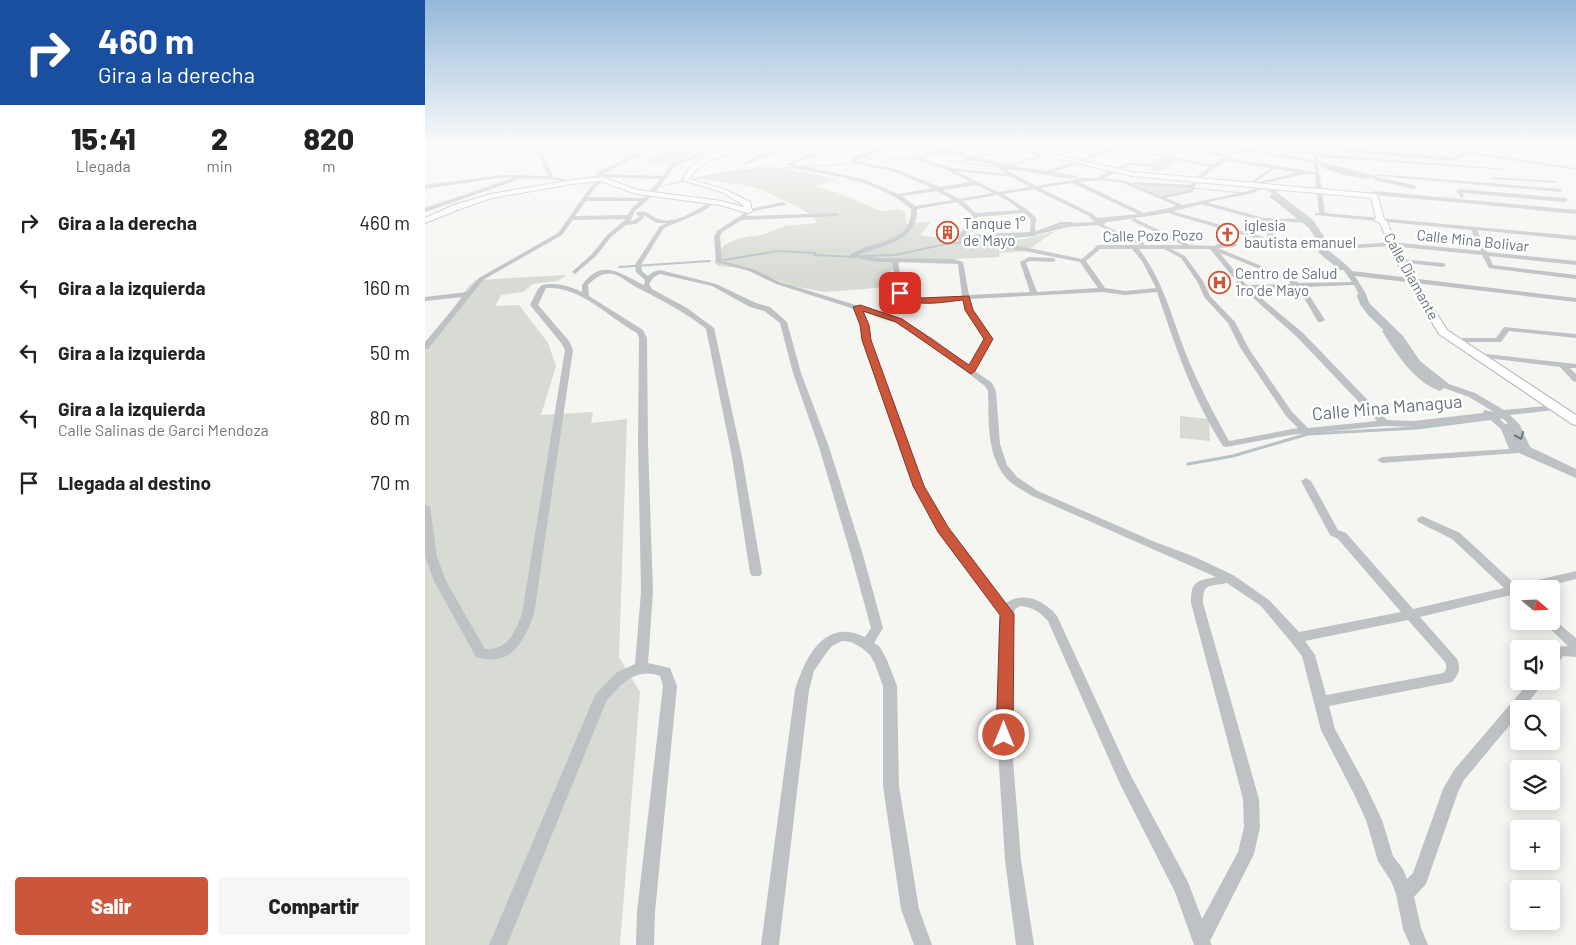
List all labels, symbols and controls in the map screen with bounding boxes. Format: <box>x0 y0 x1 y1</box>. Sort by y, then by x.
text: 460 m <box>98 19 194 61</box>
icon: right <box>15 20 80 85</box>
text: Gira a la derecha <box>98 61 255 87</box>
text: 15:41 <box>71 120 136 156</box>
text: 2 <box>211 120 228 156</box>
text: 820 <box>303 120 354 156</box>
text: Llegada <box>76 156 131 175</box>
text: min <box>207 156 233 175</box>
text: m <box>322 156 335 175</box>
icon: right <box>15 209 43 237</box>
text: Gira a la derecha <box>58 211 197 234</box>
text: 460 m <box>359 211 410 234</box>
place label: Tanque 1° de Mayo <box>963 214 1026 249</box>
place label: iglesia bautista emanuel <box>1244 216 1356 251</box>
building icon: Tanque 1° de Mayo <box>935 220 959 244</box>
church icon: iglesia bautista emanuel <box>1216 222 1240 246</box>
street label: Calle Pozo Pozo <box>1102 225 1204 245</box>
street label: Calle Mina Bolivar <box>1416 225 1531 255</box>
street label: Calle Diamante <box>1381 229 1443 323</box>
place label: Centro de Salud 1ro de Mayo <box>1235 264 1337 299</box>
hospital icon: Centro de Salud 1ro de Mayo <box>1207 270 1231 294</box>
pin <box>879 272 921 314</box>
icon: left <box>15 274 43 302</box>
text: Gira a la izquierda <box>58 276 206 299</box>
text: 160 m <box>363 276 410 299</box>
icon: arrive <box>886 279 914 307</box>
icon: left <box>15 339 43 367</box>
text: Gira a la izquierda <box>58 341 206 364</box>
text: 50 m <box>370 341 410 364</box>
street label: Calle Mina Managua <box>1311 389 1463 425</box>
text: Gira a la izquierda <box>58 397 206 420</box>
icon: left <box>15 404 43 432</box>
text: 80 m <box>370 406 410 429</box>
text: Calle Salinas de Garci Mendoza <box>58 420 269 439</box>
one-way arrow <box>1514 431 1525 440</box>
icon: arrive <box>15 469 43 497</box>
text: Llegada al destino <box>58 471 211 494</box>
text: 70 m <box>371 471 410 494</box>
north arrow <box>1510 580 1560 630</box>
map controls <box>1510 580 1560 930</box>
button: sound <box>1510 640 1560 690</box>
button: search <box>1510 700 1560 750</box>
position arrow <box>977 708 1029 760</box>
button: layers <box>1510 760 1560 810</box>
button: + <box>1510 820 1560 870</box>
button: Salir <box>15 877 208 935</box>
button: Compartir <box>218 877 410 935</box>
button: − <box>1510 880 1560 930</box>

